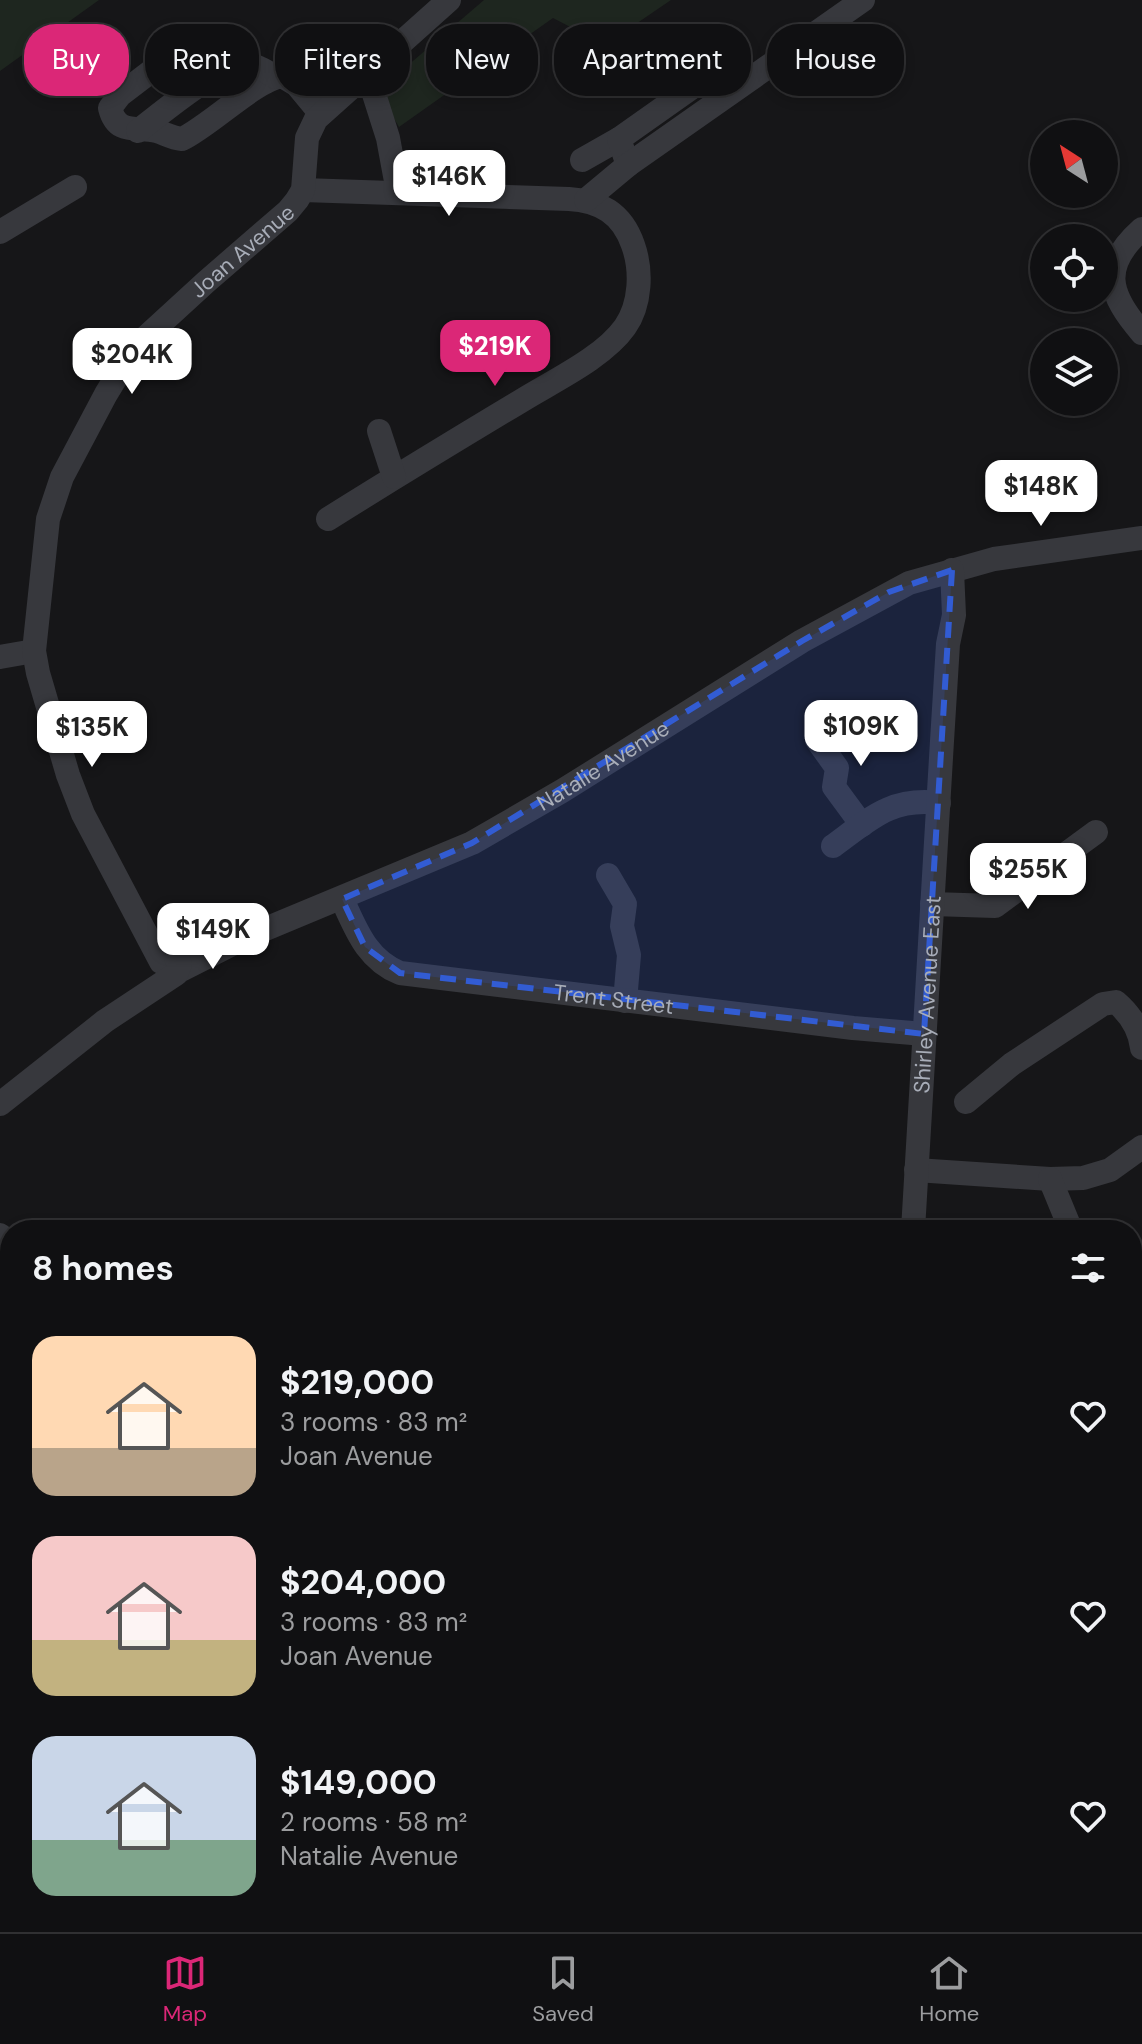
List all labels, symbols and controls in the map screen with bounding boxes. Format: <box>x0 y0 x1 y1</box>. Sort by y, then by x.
chip: Buy <box>24 24 129 96</box>
chip: Rent <box>145 24 259 96</box>
chip: Filters <box>275 24 410 96</box>
chip: New <box>426 24 538 96</box>
chip: Apartment <box>554 24 751 96</box>
chip: House <box>767 24 904 96</box>
north arrow <box>1030 120 1118 208</box>
map controls <box>1030 120 1118 416</box>
pin: $146K <box>393 150 505 218</box>
text: $146K <box>411 159 487 193</box>
street label: Joan Avenue <box>184 198 301 304</box>
button: locate <box>1030 224 1118 312</box>
pin: $219K <box>439 320 551 388</box>
pin: $204K <box>76 328 188 396</box>
button: layers <box>1030 328 1118 416</box>
text: $219K <box>458 329 532 363</box>
text: $204K <box>91 337 173 371</box>
pin: $148K <box>985 460 1097 528</box>
text: $148K <box>1003 469 1079 503</box>
pin: $109K <box>805 700 917 768</box>
pin: $135K <box>36 701 148 769</box>
text: $109K <box>823 709 899 743</box>
text: $135K <box>55 710 129 744</box>
street label: Natalie Avenue <box>531 714 675 818</box>
pin: $255K <box>972 843 1084 911</box>
text: $255K <box>988 852 1068 886</box>
street label: Shirley Avenue East <box>907 895 948 1094</box>
pin: $149K <box>157 903 269 971</box>
text: $149K <box>175 912 251 946</box>
street label: Trent Street <box>552 978 675 1021</box>
text: 8 homes <box>32 1246 174 1291</box>
icon: filters <box>1066 1246 1110 1290</box>
text: $219,000 <box>280 1360 434 1405</box>
icon: home <box>96 1368 192 1464</box>
icon: heart <box>1066 1394 1110 1438</box>
text: 3 rooms · 83 m² <box>280 1405 467 1439</box>
text: Joan Avenue <box>280 1439 433 1473</box>
text: $204,000 <box>280 1560 446 1605</box>
icon: home <box>96 1568 192 1664</box>
icon: heart <box>1066 1594 1110 1638</box>
text: 3 rooms · 83 m² <box>280 1605 467 1639</box>
text: Joan Avenue <box>280 1639 433 1673</box>
text: $149,000 <box>280 1760 437 1805</box>
icon: home <box>96 1768 192 1864</box>
icon: heart <box>1066 1794 1110 1838</box>
text: 2 rooms · 58 m² <box>280 1805 467 1839</box>
text: Natalie Avenue <box>280 1839 458 1873</box>
tab: Map <box>163 1951 207 2028</box>
tab: Saved <box>532 1951 594 2028</box>
tab: Home <box>919 1951 979 2028</box>

